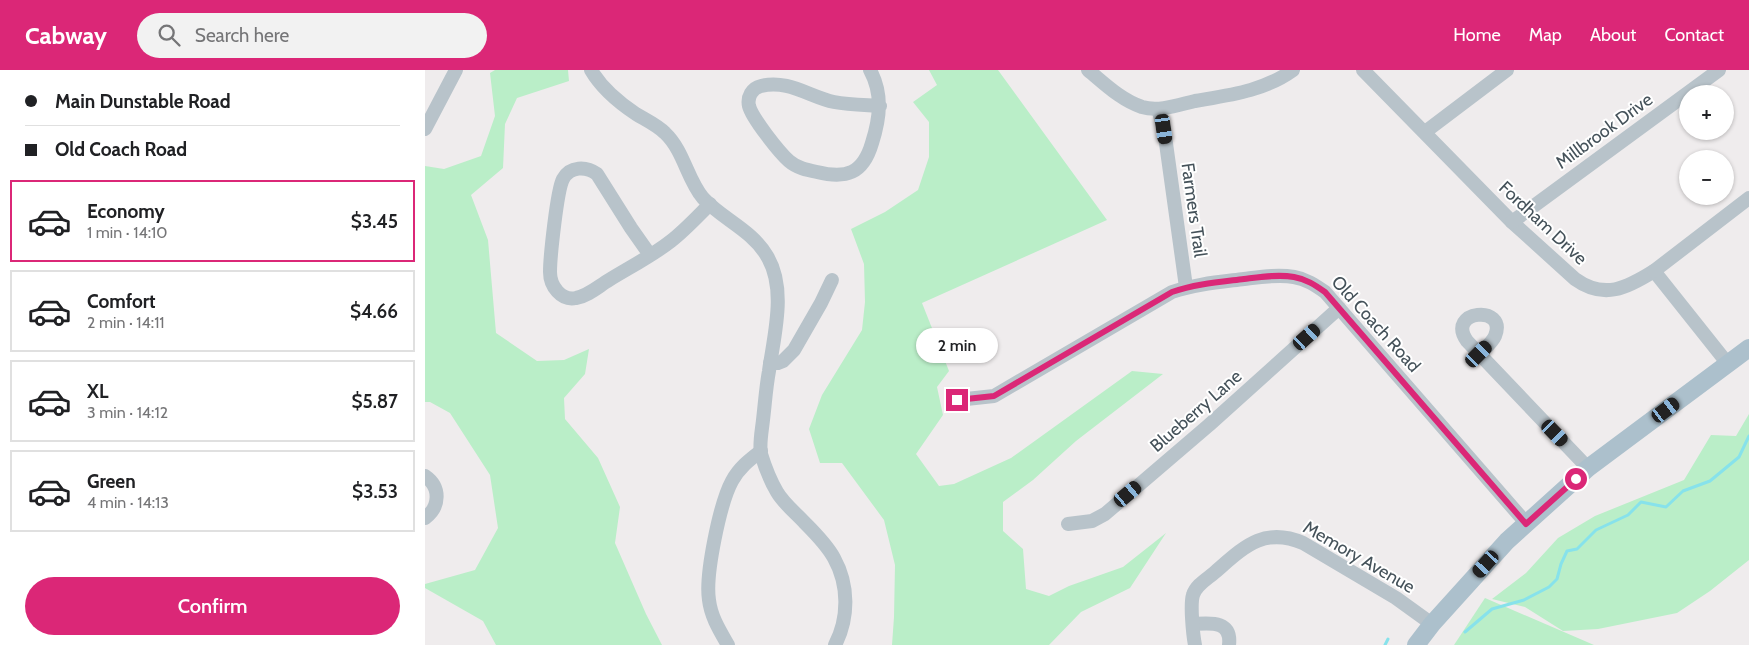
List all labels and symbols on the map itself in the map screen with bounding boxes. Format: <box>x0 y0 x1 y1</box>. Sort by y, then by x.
street label: Millbrook Drive <box>1551 88 1657 174</box>
car <box>1154 113 1173 145</box>
street label: Farmers Trail <box>1176 161 1212 259</box>
street label: Fordham Drive <box>1494 177 1592 269</box>
street label: Old Coach Road <box>1327 271 1425 377</box>
car <box>1290 321 1323 353</box>
callout: 2 min <box>916 328 998 362</box>
car <box>1463 338 1494 370</box>
street label: Blueberry Lane <box>1146 365 1246 457</box>
route end <box>946 389 968 411</box>
car <box>1649 395 1682 425</box>
car <box>1539 417 1570 449</box>
route start <box>1565 468 1587 490</box>
car <box>1111 479 1144 509</box>
street label: Memory Avenue <box>1299 516 1419 598</box>
car <box>1470 548 1501 580</box>

